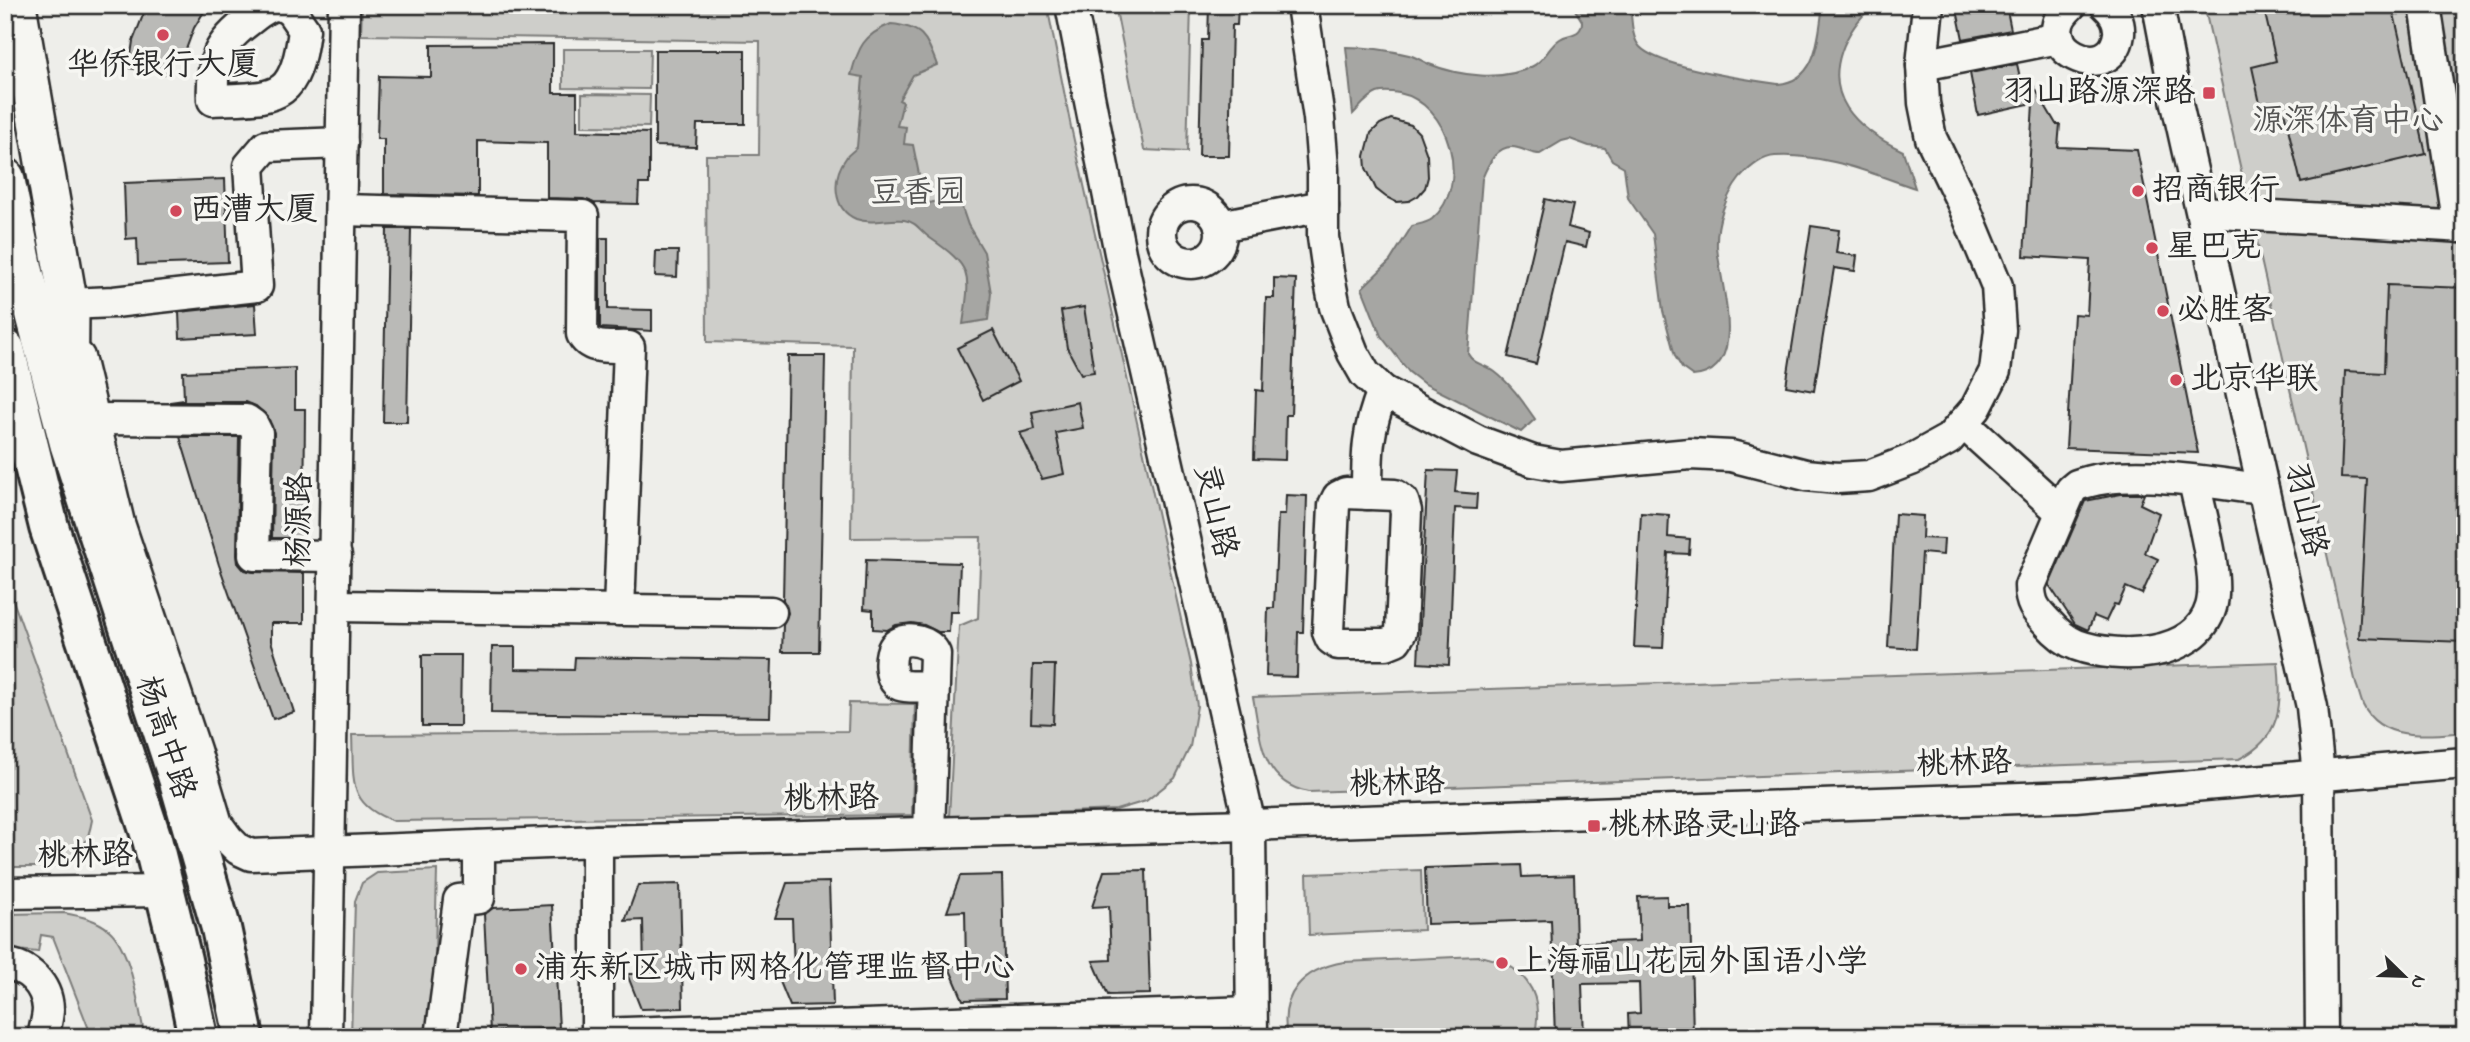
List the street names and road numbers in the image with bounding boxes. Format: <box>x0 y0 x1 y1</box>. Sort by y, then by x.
street label: 羽山路 <box>2270 458 2338 562</box>
street label: 灵山路 <box>1180 459 1248 563</box>
street label: 杨源路 <box>277 472 325 568</box>
street label: 杨高中路 <box>122 670 206 806</box>
street label: 桃林路 <box>1915 740 2013 790</box>
street label: 桃林路 <box>1348 760 1446 810</box>
street label: 桃林路 <box>783 776 879 824</box>
street label: 桃林路 <box>37 833 133 881</box>

